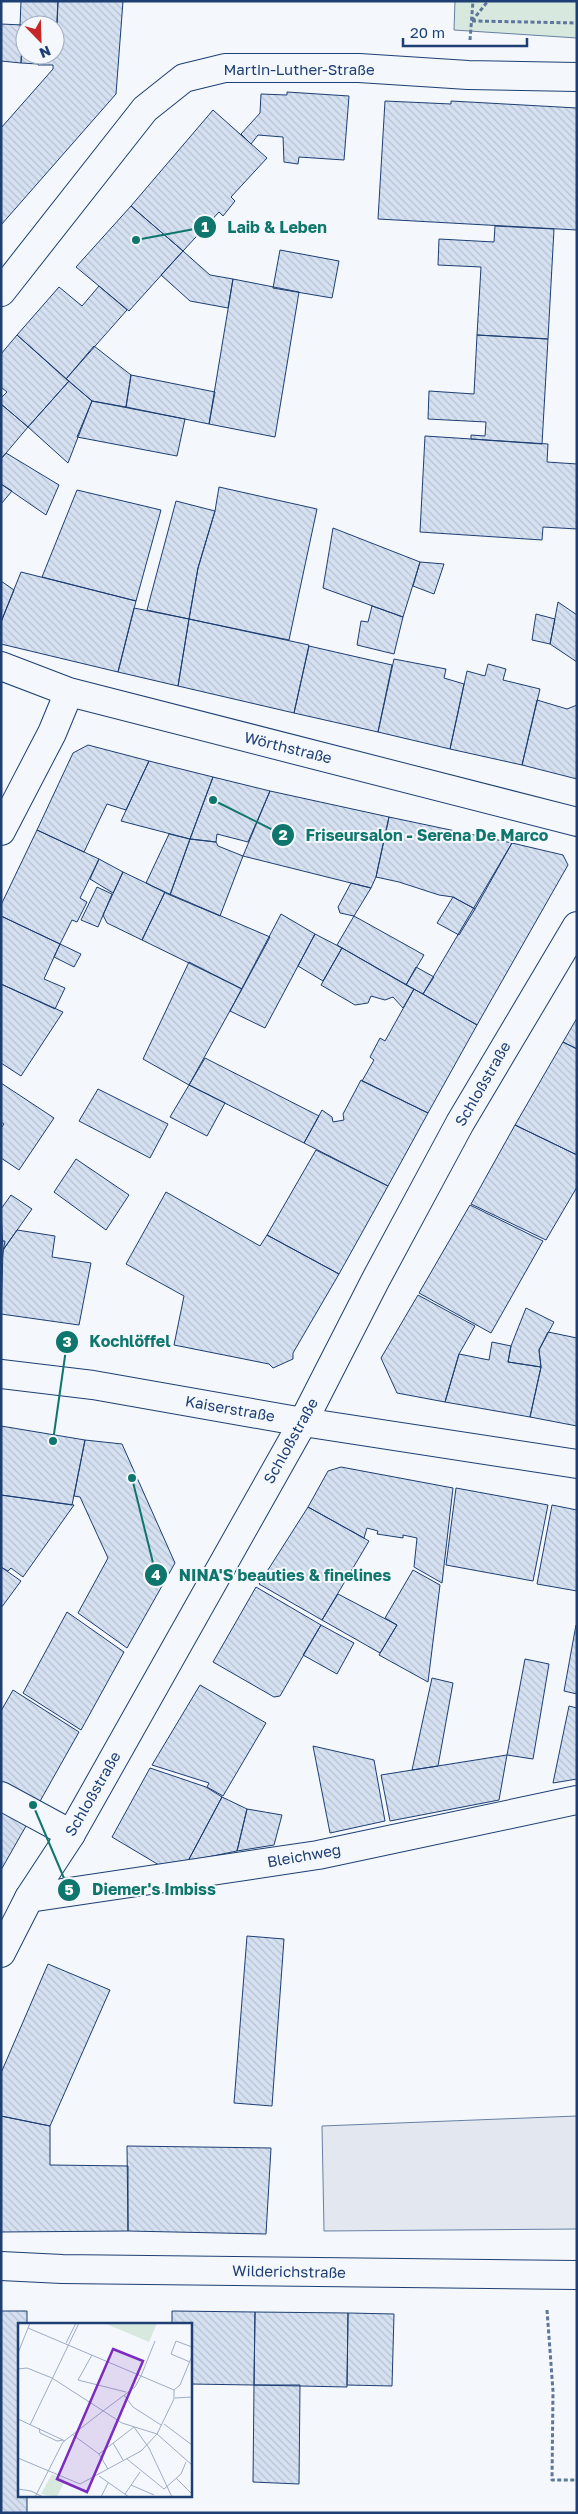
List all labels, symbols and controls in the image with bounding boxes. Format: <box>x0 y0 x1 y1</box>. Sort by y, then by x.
north arrow <box>15 15 65 65</box>
scale bar <box>403 15 527 47</box>
text: 20 m <box>410 23 445 41</box>
text: N <box>37 43 53 62</box>
street label: Martin-Luther-Straße <box>223 60 375 78</box>
callout: Laib & Leben <box>192 212 337 243</box>
text: 1 <box>201 217 209 235</box>
text: Laib & Leben <box>227 217 327 237</box>
street label: Wörthstraße <box>243 727 334 767</box>
callout: Friseursalon - Serena De Marco <box>271 820 559 851</box>
text: 2 <box>278 825 288 843</box>
text: Friseursalon - Serena De Marco <box>306 825 549 845</box>
street label: Schloßstraße <box>451 1038 514 1129</box>
callout: Kochlöffel <box>55 1326 181 1357</box>
text: Kochlöffel <box>89 1331 171 1351</box>
text: 3 <box>62 1332 72 1350</box>
street label: Kaiserstraße <box>184 1391 277 1425</box>
street label: Schloßstraße <box>259 1394 321 1486</box>
callout: NINA'S beauties & finelines <box>143 1560 401 1591</box>
text: 4 <box>151 1565 161 1583</box>
text: NINA'S beauties & finelines <box>179 1565 391 1585</box>
street label: Schloßstraße <box>61 1748 124 1839</box>
street label: Bleichweg <box>266 1840 342 1870</box>
callout: Diemer's Imbiss <box>57 1874 226 1905</box>
text: Diemer's Imbiss <box>92 1879 216 1899</box>
text: 5 <box>64 1880 74 1898</box>
street label: Wilderichstraße <box>232 2261 346 2281</box>
inset map <box>18 2323 191 2496</box>

